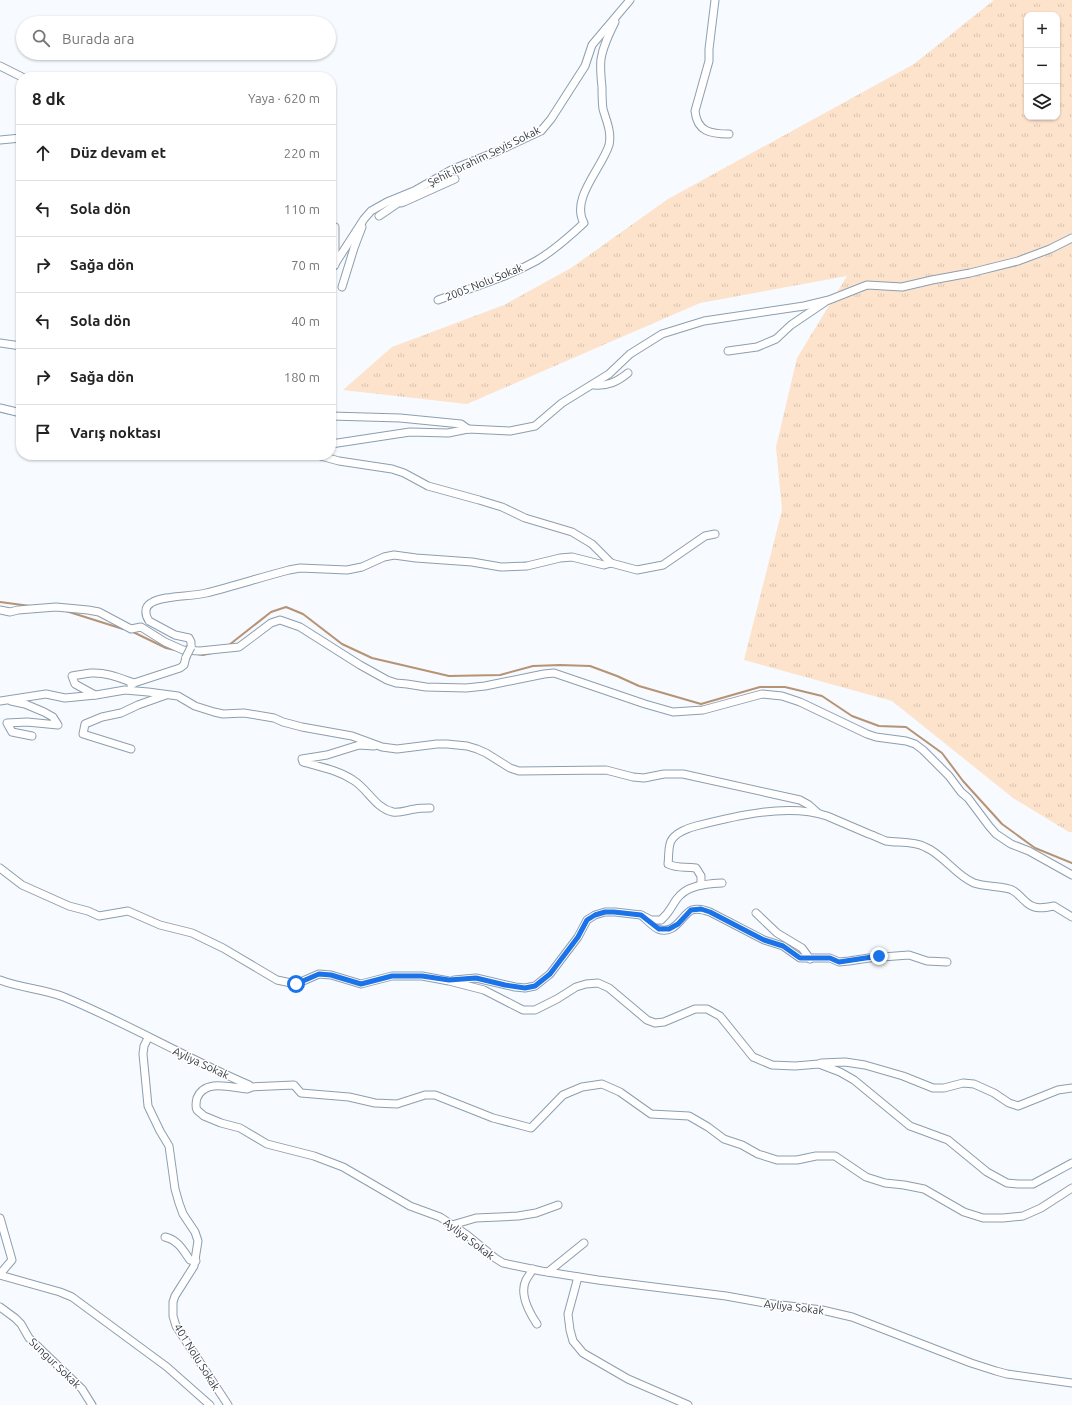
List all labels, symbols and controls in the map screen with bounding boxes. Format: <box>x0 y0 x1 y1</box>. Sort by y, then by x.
map controls <box>1024 12 1060 120</box>
button: + <box>1024 12 1060 48</box>
search box <box>16 16 336 60</box>
icon: search <box>30 27 52 49</box>
text: Burada ara <box>62 30 134 47</box>
button: − <box>1024 48 1060 84</box>
button: layers <box>1024 84 1060 120</box>
text: 8 dk <box>32 89 65 108</box>
text: Yaya · 620 m <box>248 91 320 105</box>
street label: Şehit İbrahim Seyis Sokak <box>426 123 543 189</box>
icon: ahead <box>32 142 54 164</box>
text: Düz devam et <box>70 144 166 161</box>
text: 220 m <box>284 146 320 160</box>
icon: left <box>32 198 54 220</box>
text: Sola dön <box>70 200 131 217</box>
text: 110 m <box>284 202 320 216</box>
icon: right <box>32 254 54 276</box>
text: Sağa dön <box>70 256 134 273</box>
text: 70 m <box>291 258 320 272</box>
street label: 2005 Nolu Sokak <box>444 261 525 303</box>
icon: left <box>32 310 54 332</box>
text: Sola dön <box>70 312 131 329</box>
text: 40 m <box>291 314 320 328</box>
icon: right <box>32 366 54 388</box>
text: Sağa dön <box>70 368 134 385</box>
text: 180 m <box>284 370 320 384</box>
icon: arrive <box>32 422 54 444</box>
text: Varış noktası <box>70 424 161 441</box>
route end <box>870 947 888 965</box>
route start <box>287 975 305 993</box>
street label: Ayliya Sokak <box>171 1045 231 1081</box>
street label: Ayliya Sokak <box>441 1216 497 1262</box>
street label: Ayliya Sokak <box>763 1297 825 1317</box>
street label: 401 Nolu Sokak <box>172 1322 222 1393</box>
street label: Sungur Sokak <box>27 1336 83 1391</box>

